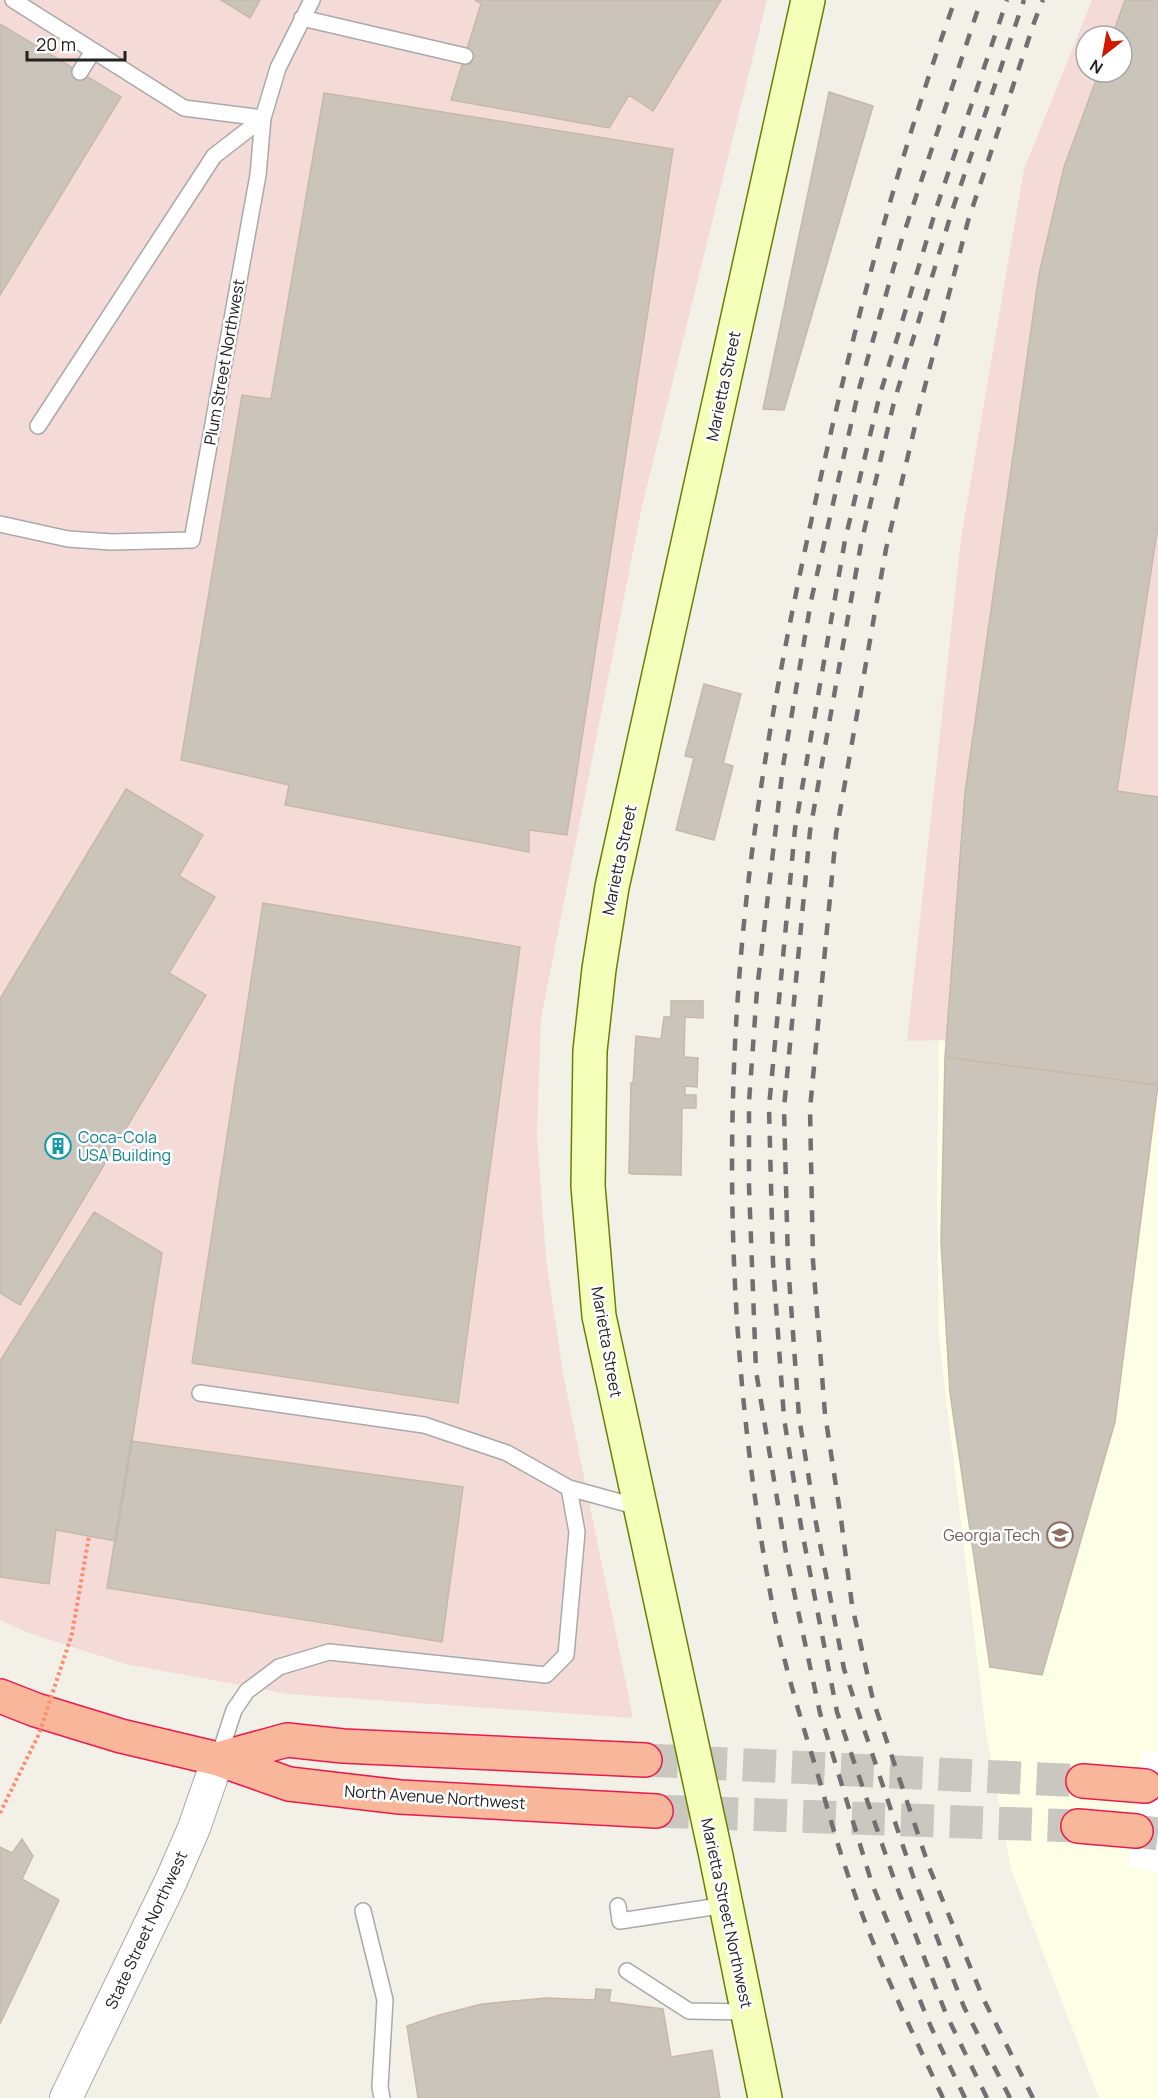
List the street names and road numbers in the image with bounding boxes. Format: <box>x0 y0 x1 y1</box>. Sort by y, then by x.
street label: Plum Street Northwest <box>199 277 249 447</box>
street label: Marietta Street <box>701 329 745 443</box>
street label: Marietta Street <box>597 803 641 917</box>
street label: Marietta Street <box>586 1285 628 1399</box>
street label: North Avenue Northwest <box>344 1780 526 1814</box>
street label: Marietta Street Northwest <box>696 1816 758 2010</box>
street label: State Street Northwest <box>100 1847 192 2013</box>

